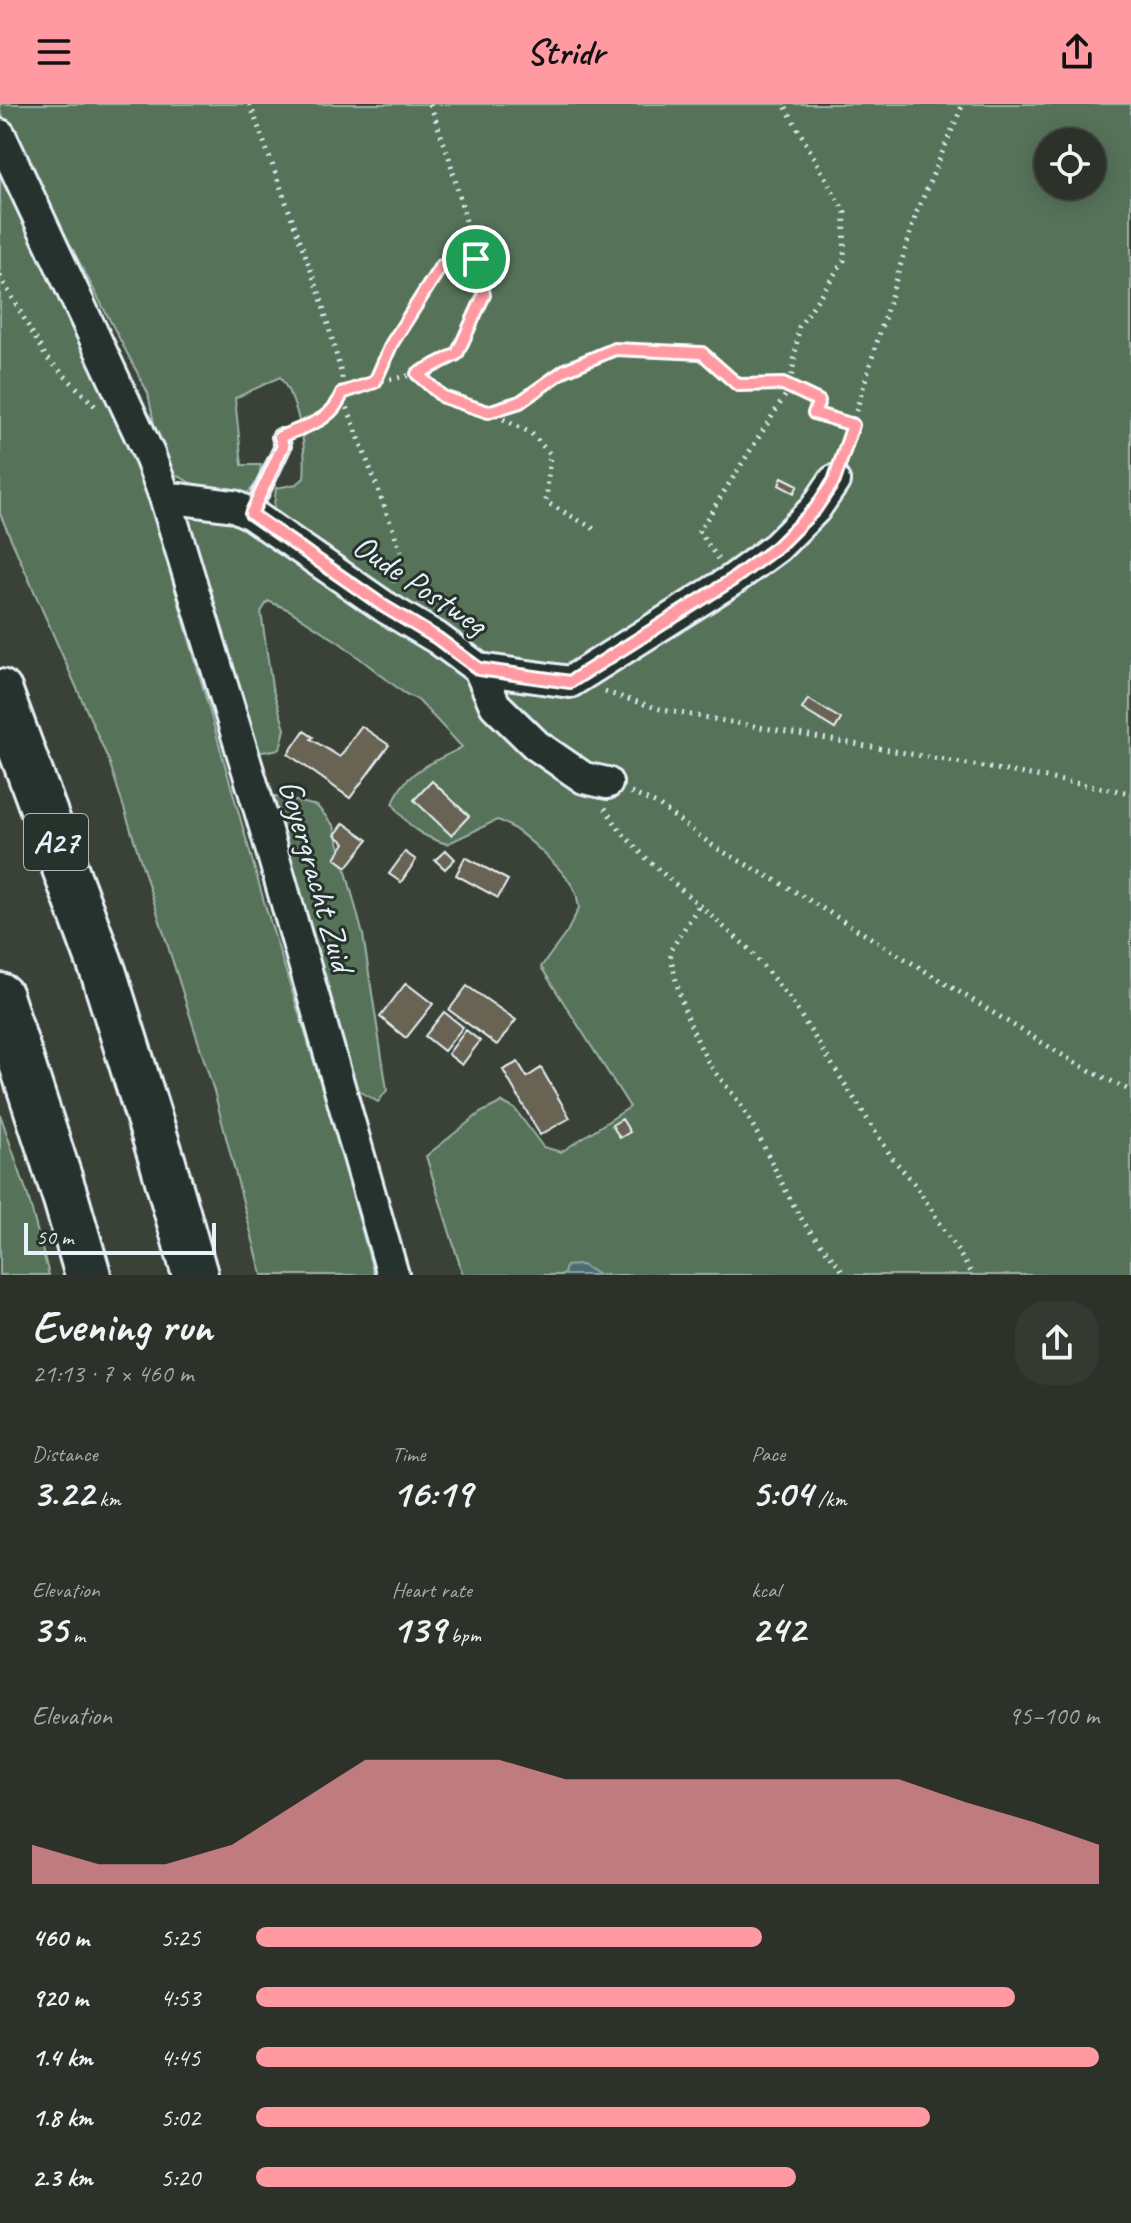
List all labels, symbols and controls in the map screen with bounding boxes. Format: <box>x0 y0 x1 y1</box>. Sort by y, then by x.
text: Stridr <box>527 29 604 75</box>
icon: menu <box>32 30 76 74</box>
icon: share <box>1055 30 1099 74</box>
map controls <box>1034 128 1106 200</box>
button: locate <box>1034 128 1106 200</box>
pin <box>442 225 510 293</box>
icon: arrive <box>454 237 498 281</box>
street label: Oude Postweg <box>345 524 498 646</box>
street label: Goyergracht Zuid <box>269 774 366 981</box>
road number: A27 <box>24 814 88 870</box>
scale bar <box>24 1219 216 1255</box>
text: 50 m <box>36 1223 73 1251</box>
text: Evening run <box>32 1299 212 1354</box>
button: share <box>1015 1301 1099 1385</box>
text: 21:13 · 7 × 460 m <box>32 1357 193 1390</box>
text: Distance <box>32 1440 98 1468</box>
text: Time <box>392 1440 425 1468</box>
text: Pace <box>751 1440 785 1468</box>
text: 3.22 <box>32 1468 94 1518</box>
text: 16:19 <box>392 1468 472 1518</box>
text: 5:04 <box>751 1468 813 1518</box>
text: km <box>94 1485 121 1513</box>
text: /km <box>813 1485 847 1513</box>
text: Elevation <box>32 1576 100 1604</box>
text: Heart rate <box>392 1576 472 1604</box>
text: kcal <box>751 1576 780 1604</box>
text: 35 <box>32 1604 67 1654</box>
text: 139 <box>392 1604 445 1654</box>
text: 242 <box>751 1604 805 1654</box>
text: m <box>67 1621 85 1649</box>
text: bpm <box>445 1621 481 1649</box>
text: Elevation <box>32 1699 112 1732</box>
text: 95–100 m <box>1008 1699 1099 1732</box>
text: 460 m <box>32 1921 89 1954</box>
text: 5:25 <box>160 1921 200 1954</box>
text: 920 m <box>32 1981 88 2014</box>
text: 4:53 <box>160 1981 200 2014</box>
text: 1.4 km <box>32 2041 92 2074</box>
text: 4:45 <box>160 2041 200 2074</box>
text: 1.8 km <box>32 2101 92 2134</box>
text: 5:02 <box>160 2101 200 2134</box>
text: 2.3 km <box>32 2161 92 2194</box>
text: 5:20 <box>160 2161 200 2194</box>

